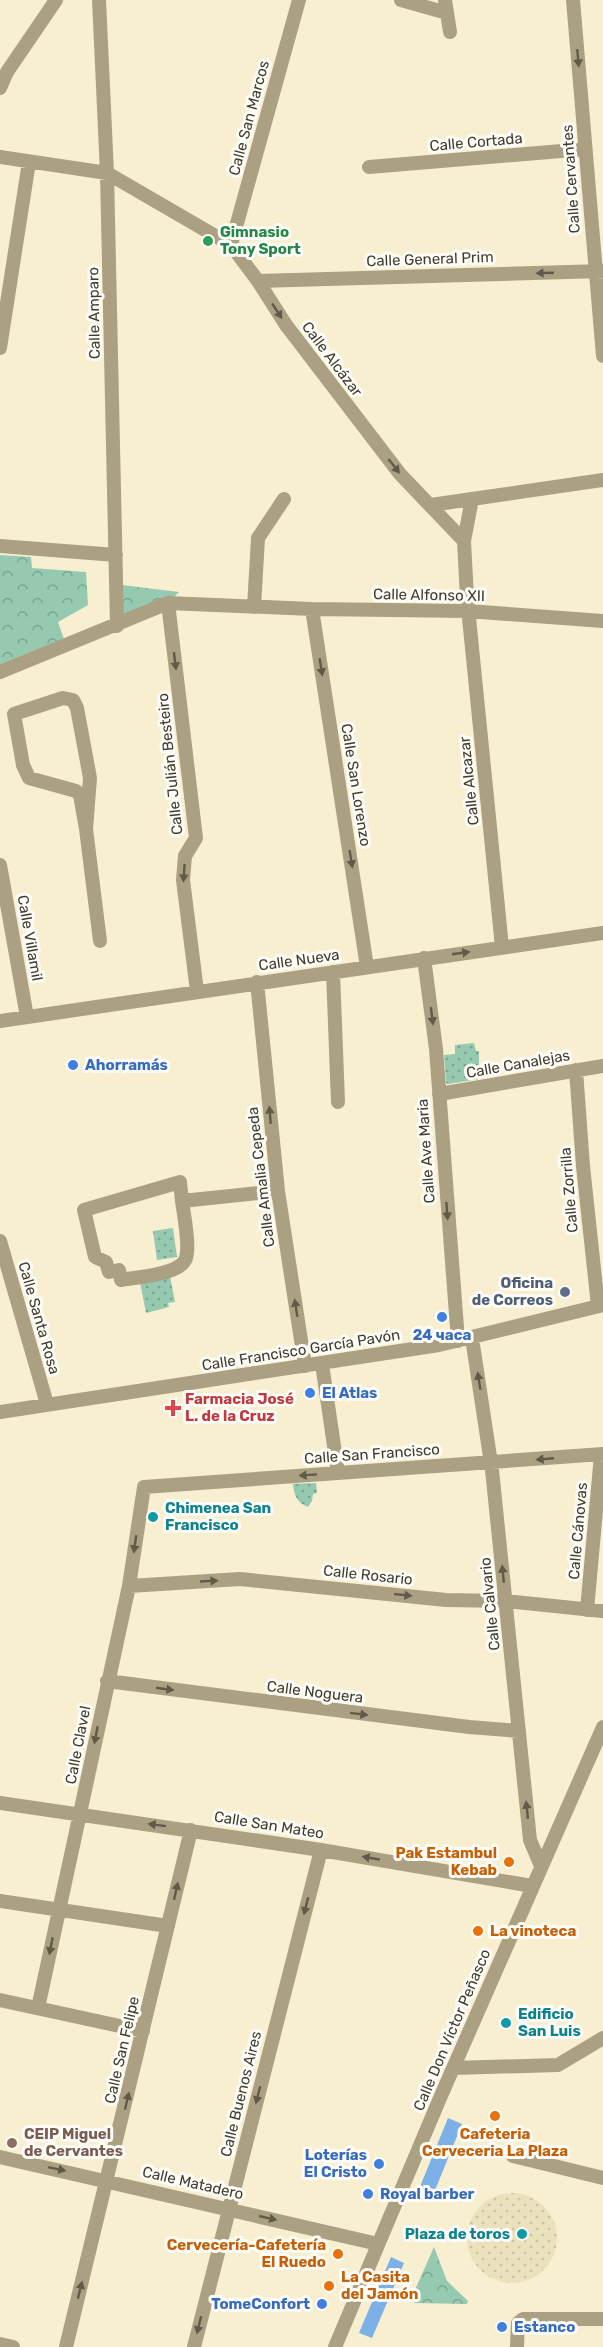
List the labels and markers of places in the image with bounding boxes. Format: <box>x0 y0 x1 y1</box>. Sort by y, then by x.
place label: Gimnasio Tony Sport <box>220 223 301 258</box>
marker: Gimnasio Tony Sport <box>201 234 215 248</box>
place label: Ahorramás <box>85 1056 168 1074</box>
marker: Ahorramás <box>66 1058 80 1072</box>
place label: Oficina de Correos <box>472 1274 553 1309</box>
marker: Oficina de Correos <box>558 1285 572 1299</box>
marker: 24 часа <box>435 1310 449 1324</box>
place label: 24 часа <box>413 1326 472 1344</box>
place label: El Atlas <box>322 1384 377 1402</box>
marker: El Atlas <box>303 1386 317 1400</box>
place label: Farmacia José L. de la Cruz <box>185 1390 294 1425</box>
marker: Farmacia José L. de la Cruz <box>166 1401 180 1415</box>
place label: Chimenea San Francisco <box>165 1499 271 1534</box>
marker: Chimenea San Francisco <box>146 1510 160 1524</box>
place label: Pak Estambul Kebab <box>395 1844 497 1879</box>
marker: Pak Estambul Kebab <box>502 1855 516 1869</box>
place label: La vinoteca <box>490 1922 576 1940</box>
marker: La vinoteca <box>471 1924 485 1938</box>
place label: Edificio San Luis <box>518 2005 581 2040</box>
marker: Edificio San Luis <box>499 2016 513 2030</box>
marker: Cafeteria Cerveceria La Plaza <box>488 2109 502 2123</box>
place label: CEIP Miguel de Cervantes <box>24 2125 123 2160</box>
place label: Cafeteria Cerveceria La Plaza <box>422 2125 568 2160</box>
marker: CEIP Miguel de Cervantes <box>5 2136 19 2150</box>
place label: Loterías El Cristo <box>304 2146 367 2181</box>
marker: Loterías El Cristo <box>372 2157 386 2171</box>
place label: Royal barber <box>380 2185 475 2203</box>
marker: Royal barber <box>361 2187 375 2201</box>
place label: Plaza de toros <box>405 2225 510 2243</box>
marker: Plaza de toros <box>515 2227 529 2241</box>
place label: Cervecería-Cafetería El Ruedo <box>167 2236 326 2271</box>
marker: Cervecería-Cafetería El Ruedo <box>331 2247 345 2261</box>
place label: La Casita del Jamón <box>341 2268 418 2303</box>
marker: La Casita del Jamón <box>322 2279 336 2293</box>
place label: TomeConfort <box>211 2295 310 2313</box>
marker: TomeConfort <box>315 2297 329 2311</box>
place label: Estanco <box>514 2318 575 2336</box>
marker: Estanco <box>495 2320 509 2334</box>

